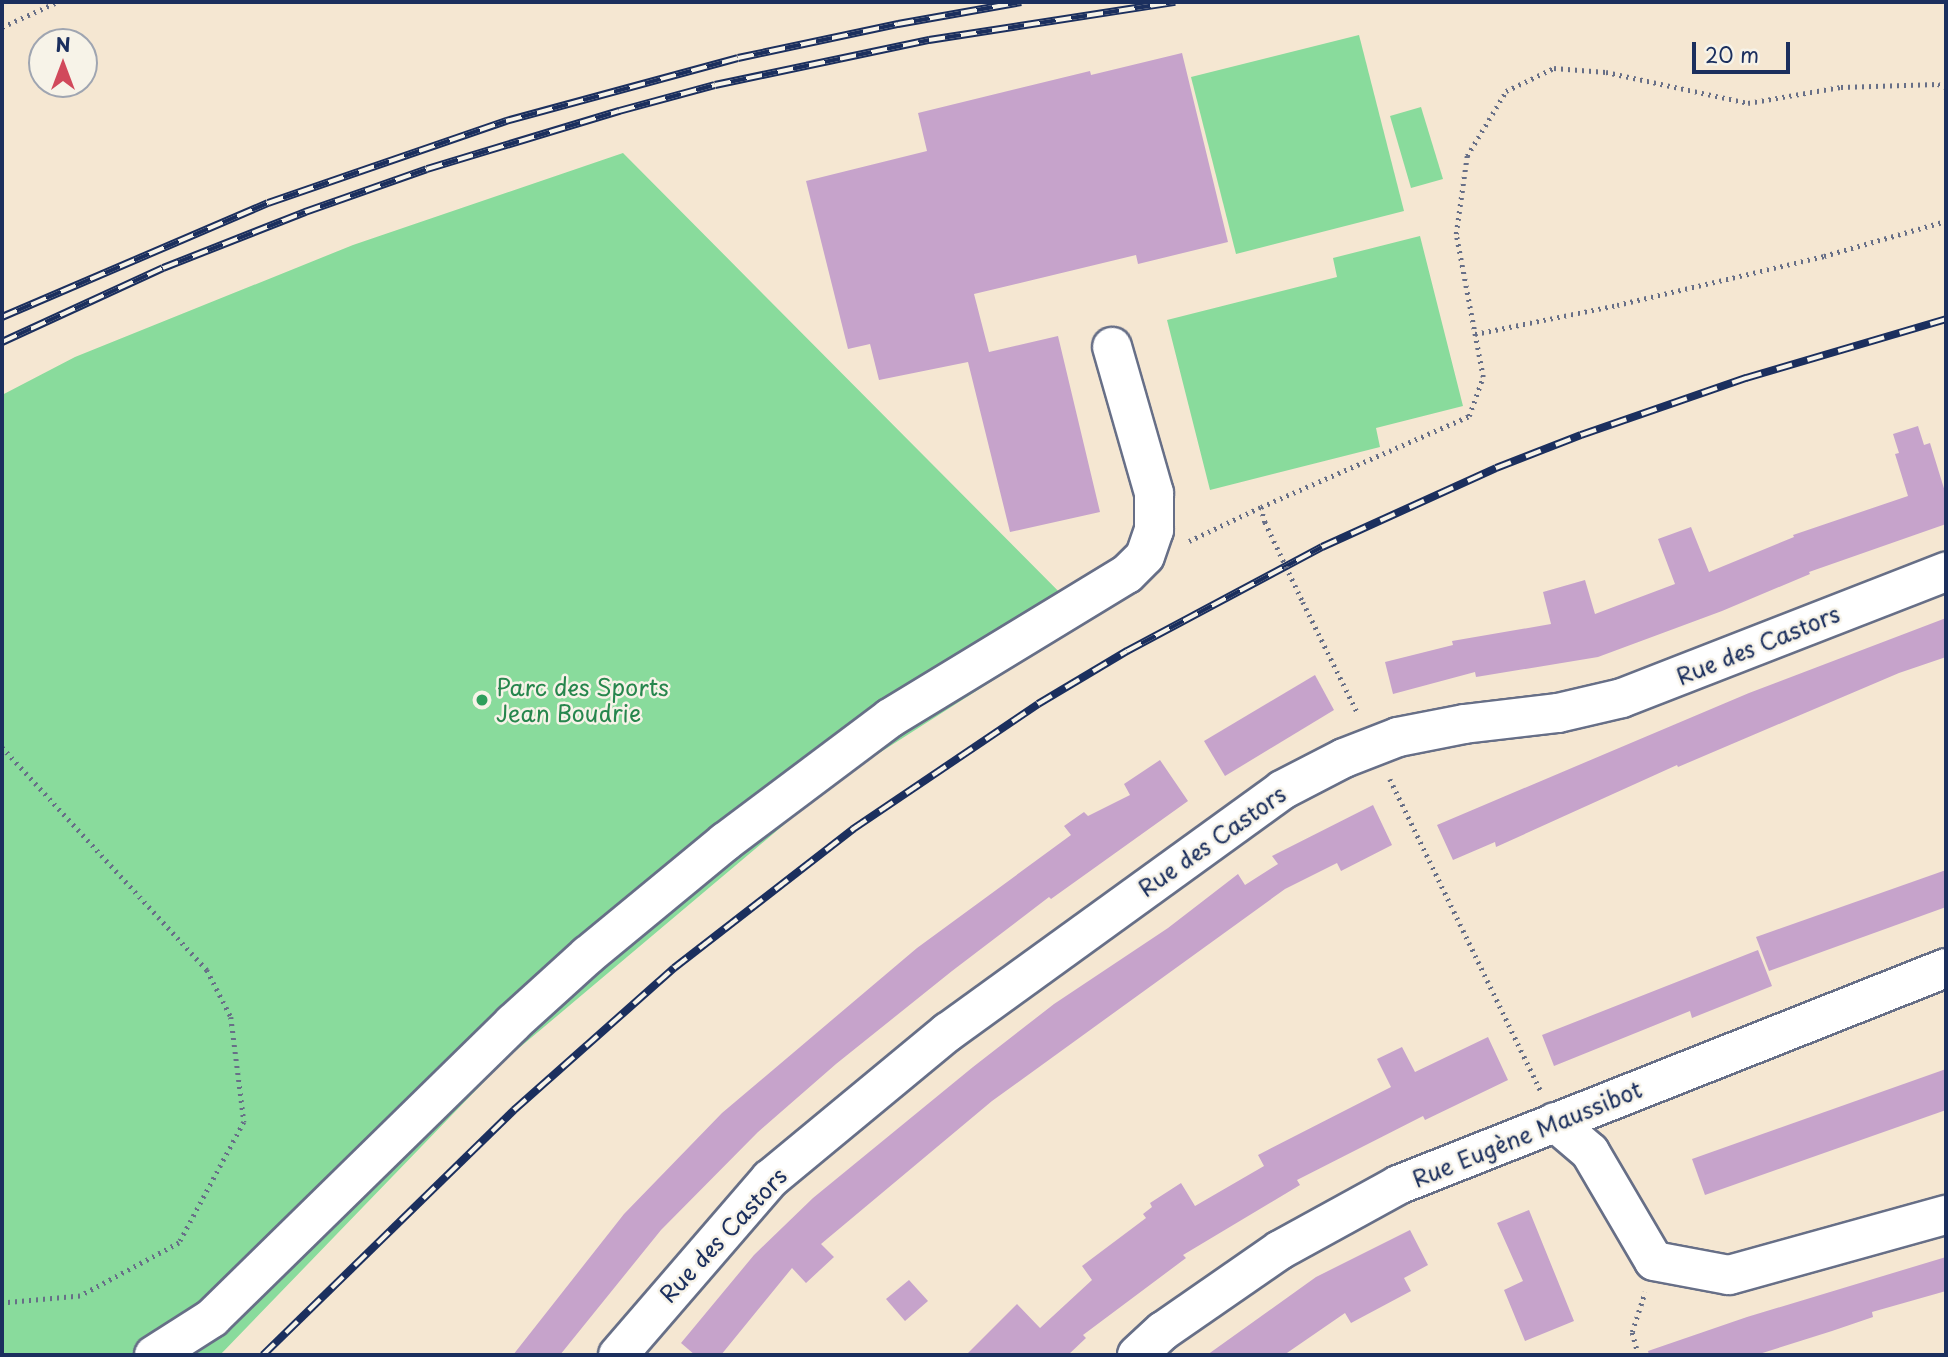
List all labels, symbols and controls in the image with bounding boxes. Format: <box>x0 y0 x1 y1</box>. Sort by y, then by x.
north arrow <box>28 28 98 98</box>
scale bar <box>1696 28 1794 72</box>
text: N <box>55 30 71 58</box>
text: 20 m <box>1705 38 1759 70</box>
street label: Rue des Castors <box>1671 599 1845 691</box>
place label: Parc des Sports Jean Boudrie <box>496 673 668 727</box>
marker: Parc des Sports Jean Boudrie <box>474 692 490 708</box>
street label: Rue des Castors <box>1131 779 1293 903</box>
street label: Rue Eugène Maussibot <box>1407 1075 1647 1193</box>
street label: Rue des Castors <box>652 1161 794 1309</box>

